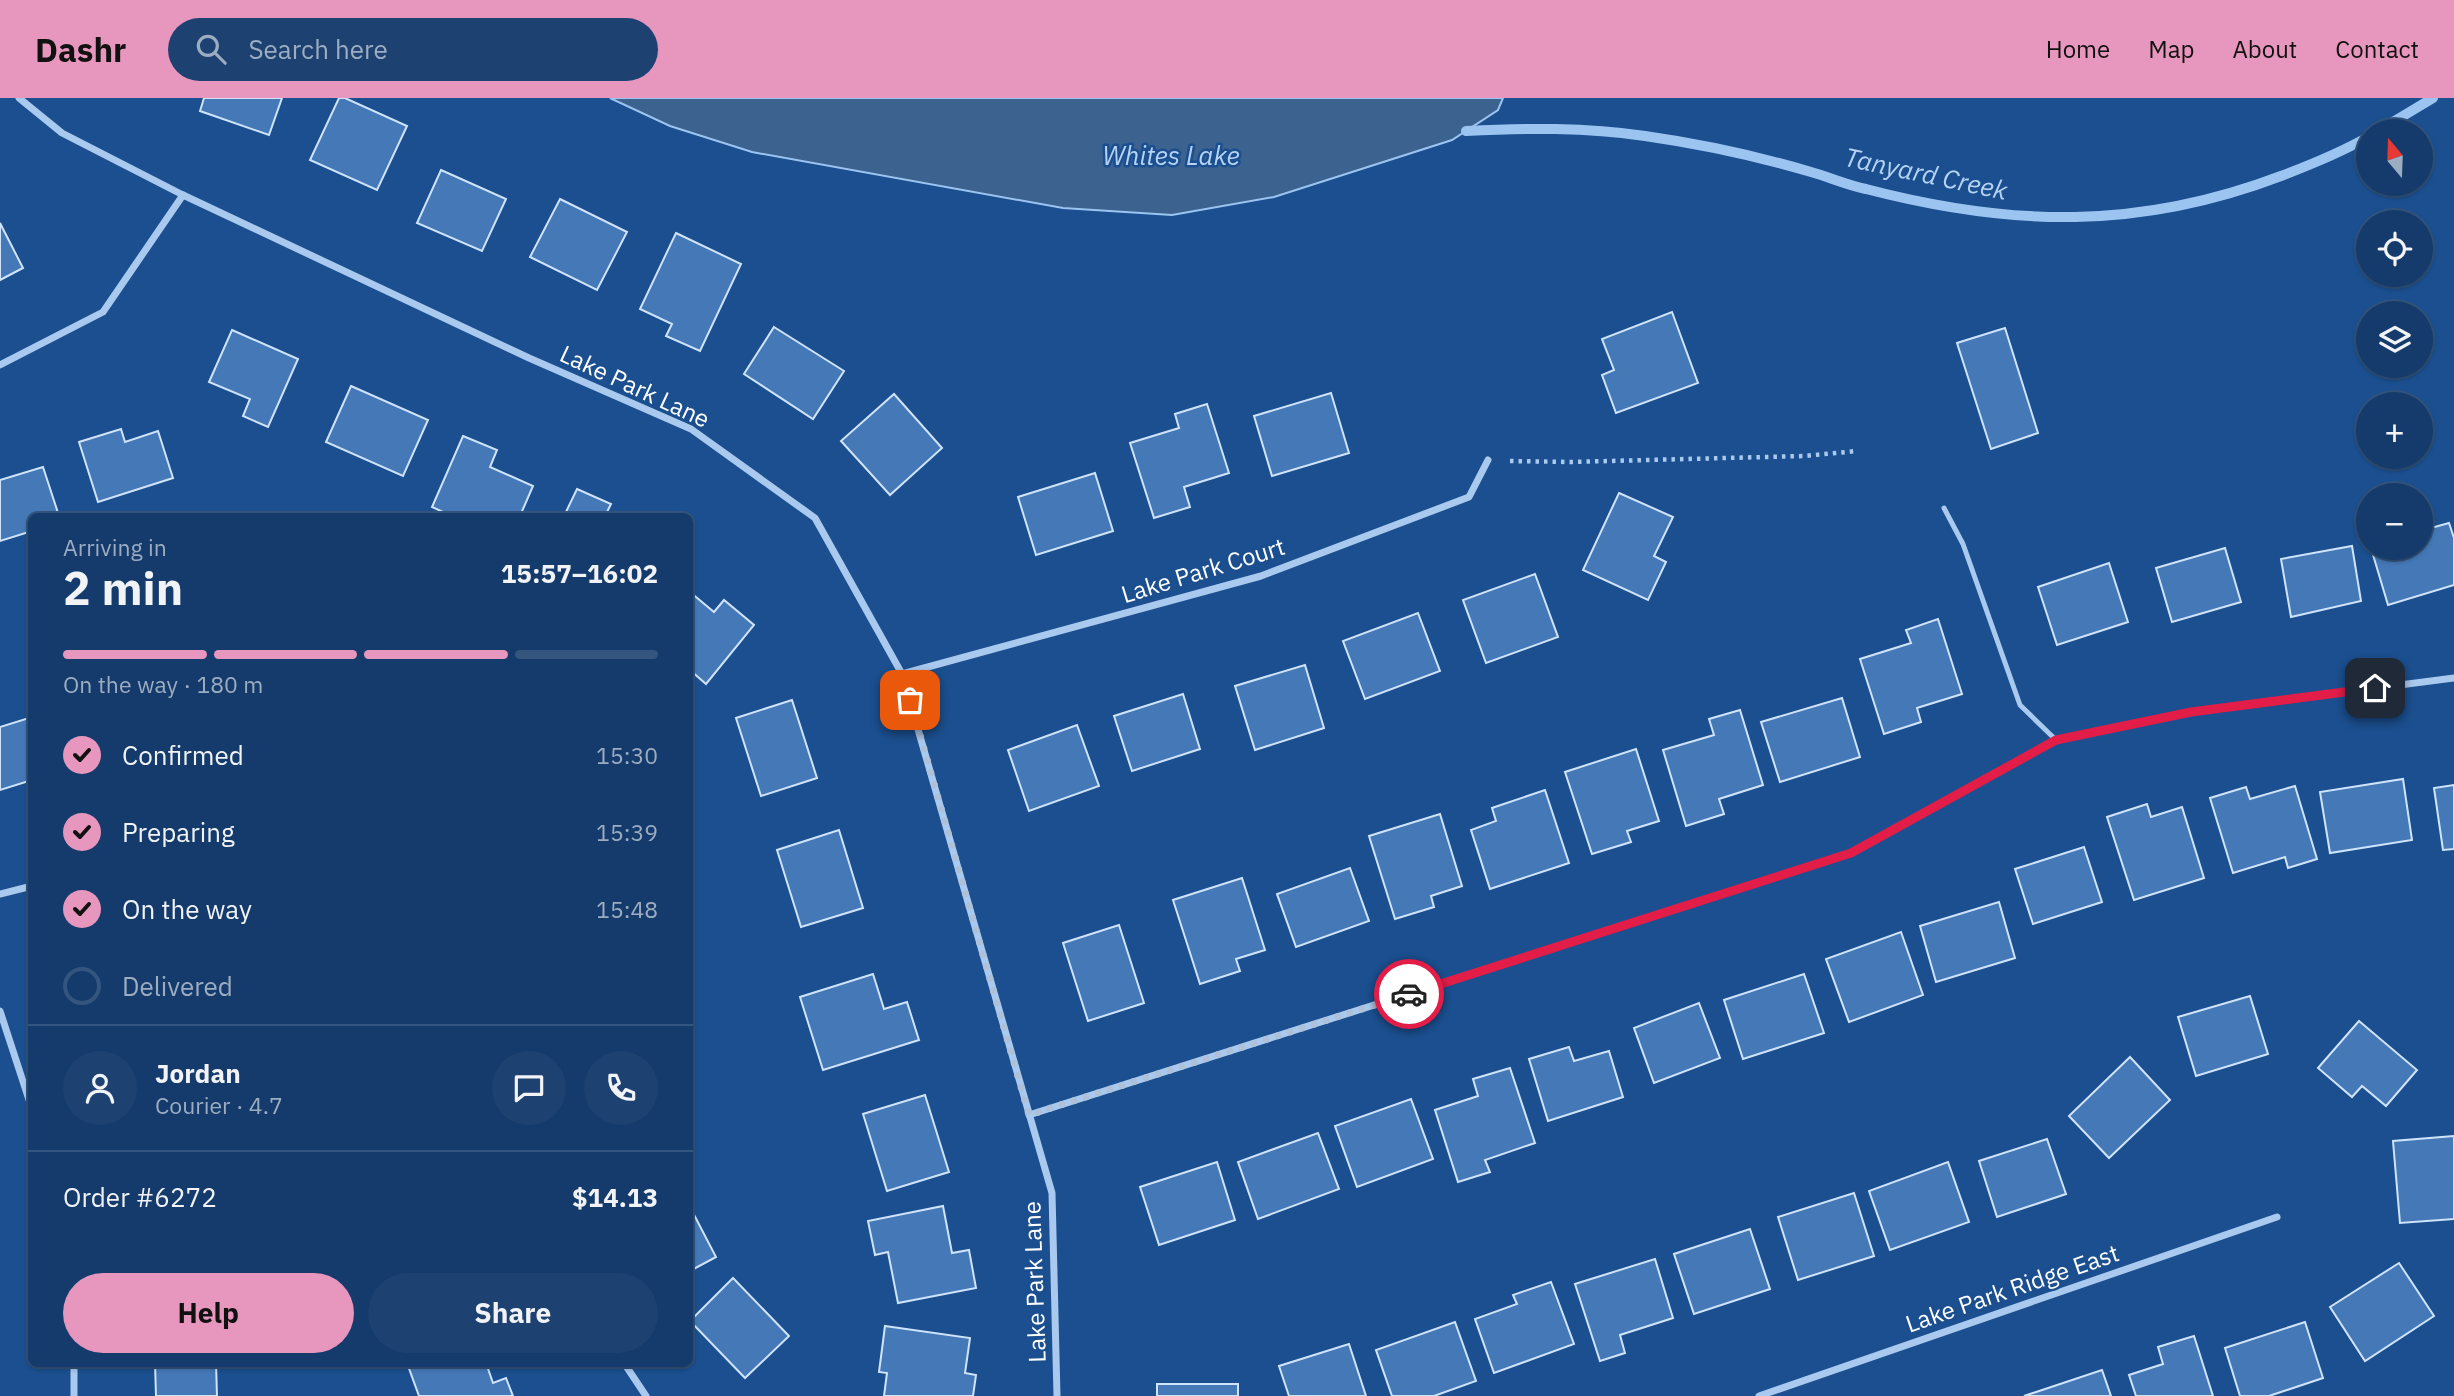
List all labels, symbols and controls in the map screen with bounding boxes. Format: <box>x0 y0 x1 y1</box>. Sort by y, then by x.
search box <box>168 18 658 81</box>
text: Dashr <box>35 28 126 71</box>
icon: search <box>192 30 230 68</box>
text: Search here <box>248 32 388 66</box>
text: Home <box>2046 33 2110 65</box>
text: Map <box>2148 33 2194 65</box>
text: About <box>2232 33 2297 65</box>
text: Contact <box>2335 33 2419 65</box>
north arrow <box>2356 119 2432 196</box>
map controls <box>2356 119 2433 560</box>
water label: Whites Lake <box>1102 138 1240 172</box>
water label: Tanyard Creek <box>1842 139 2011 207</box>
button: locate <box>2356 210 2433 287</box>
button: layers <box>2356 301 2433 378</box>
street label: Lake Park Lane <box>555 337 715 435</box>
button: + <box>2356 392 2433 469</box>
button: − <box>2356 483 2433 560</box>
street label: Lake Park Court <box>1117 530 1289 610</box>
text: Arriving in <box>63 532 167 562</box>
text: 15:57–16:02 <box>501 556 658 590</box>
text: 2 min <box>63 558 183 618</box>
pin <box>2345 658 2405 718</box>
text: On the way · 180 m <box>63 669 263 699</box>
icon: home <box>2356 669 2394 707</box>
pin <box>880 670 940 730</box>
icon: bag <box>891 681 929 719</box>
icon: check <box>63 736 101 774</box>
text: Confirmed <box>122 738 244 772</box>
text: 15:30 <box>596 740 658 770</box>
icon: check <box>63 813 101 851</box>
text: Preparing <box>122 815 235 849</box>
text: 15:39 <box>596 817 658 847</box>
icon: check <box>63 890 101 928</box>
text: On the way <box>122 892 252 926</box>
text: 15:48 <box>596 894 658 924</box>
courier <box>1374 959 1444 1029</box>
text: Delivered <box>122 969 233 1003</box>
icon: car <box>1390 975 1428 1013</box>
button: person <box>63 1051 137 1125</box>
button: chat <box>492 1051 566 1125</box>
button: phone <box>584 1051 658 1125</box>
text: Jordan <box>155 1056 241 1090</box>
text: Courier · 4.7 <box>155 1090 283 1120</box>
text: Order #6272 <box>63 1180 217 1214</box>
text: $14.13 <box>572 1180 658 1214</box>
street label: Lake Park Lane <box>1015 1201 1053 1363</box>
street label: Lake Park Ridge East <box>1901 1236 2123 1340</box>
button: Help <box>63 1273 354 1353</box>
button: Share <box>368 1273 658 1353</box>

